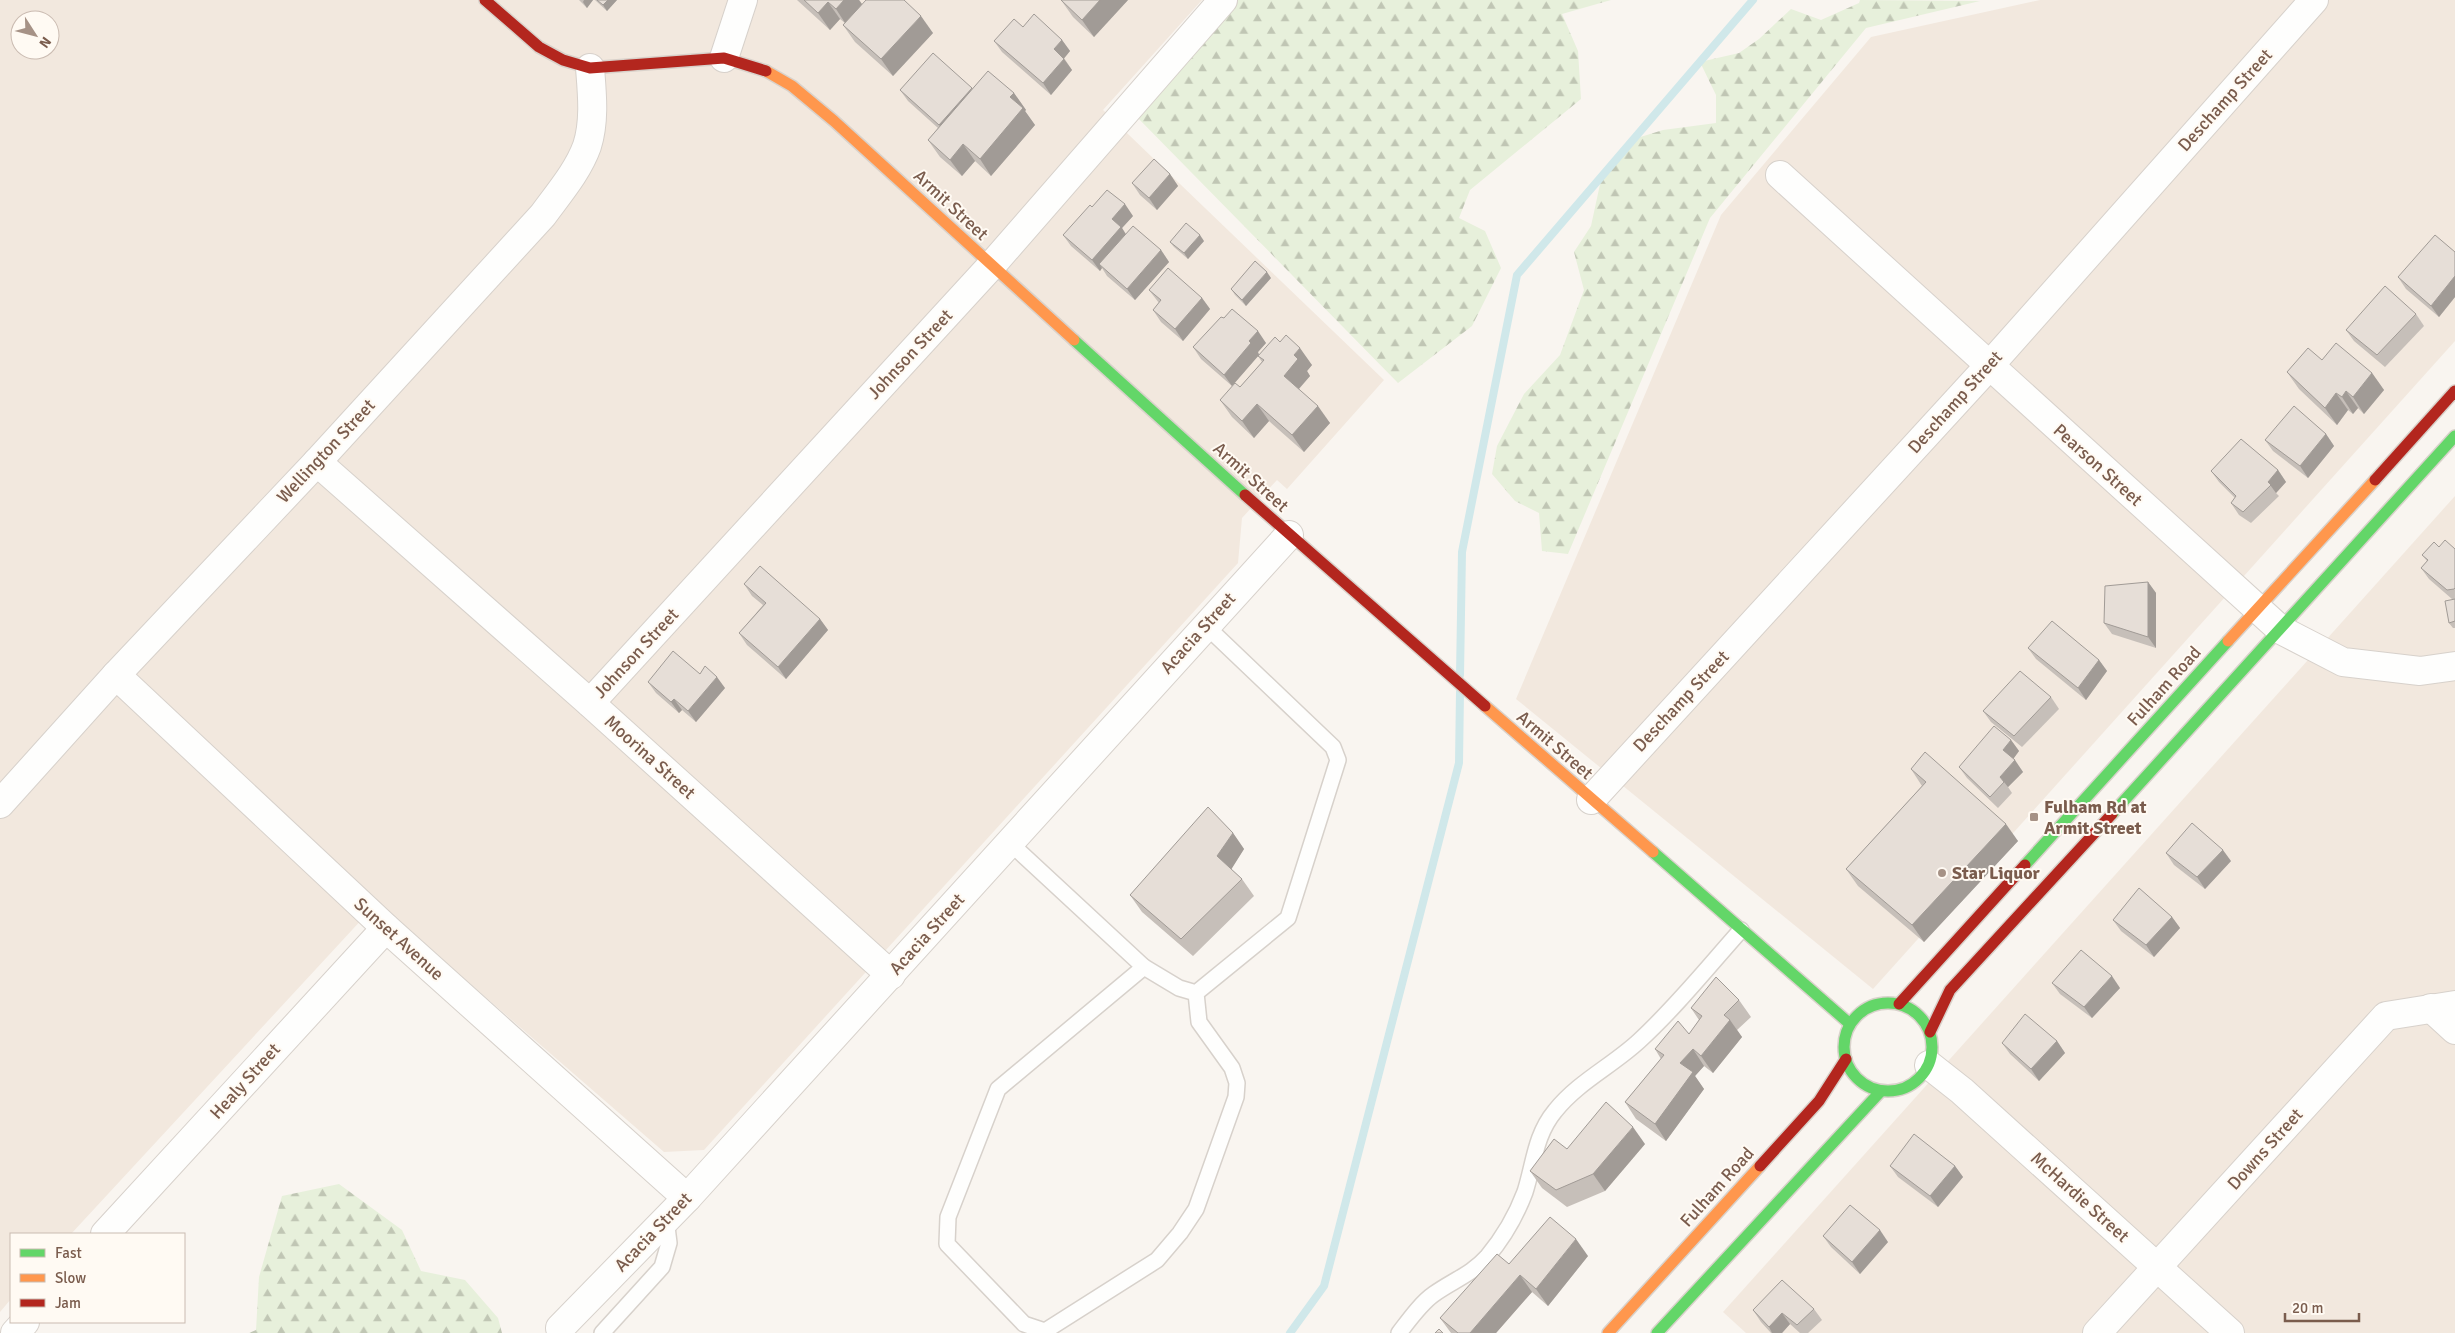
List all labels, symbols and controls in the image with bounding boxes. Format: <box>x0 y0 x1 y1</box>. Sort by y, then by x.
north arrow <box>10 10 60 60</box>
text: N <box>35 33 55 51</box>
street label: Deschamp Street <box>2173 44 2277 156</box>
street label: Armit Street <box>909 165 993 245</box>
street label: Johnson Street <box>863 304 957 404</box>
street label: Deschamp Street <box>1903 346 2007 458</box>
street label: Wellington Street <box>272 394 380 508</box>
street label: Pearson Street <box>2049 419 2147 511</box>
street label: Armit Street <box>1209 437 1293 517</box>
street label: Acacia Street <box>1156 588 1240 678</box>
street label: Johnson Street <box>589 603 683 703</box>
street label: Fulham Road <box>2122 642 2206 730</box>
street label: Deschamp Street <box>1628 646 1734 756</box>
street label: Armit Street <box>1512 706 1598 784</box>
street label: Moorina Street <box>600 710 700 804</box>
place label: Fulham Rd at Armit Street <box>2044 796 2147 839</box>
marker: Fulham Rd at Armit Street <box>2028 811 2040 823</box>
place label: Star Liquor <box>1952 862 2041 884</box>
marker: Star Liquor <box>1936 867 1948 879</box>
street label: Acacia Street <box>885 889 969 979</box>
street label: Sunset Avenue <box>350 893 448 985</box>
street label: Healy Street <box>205 1038 285 1124</box>
street label: Downs Street <box>2223 1104 2307 1194</box>
street label: Fulham Road <box>1675 1143 1759 1231</box>
street label: McHardie Street <box>2026 1147 2134 1247</box>
street label: Acacia Street <box>610 1188 696 1276</box>
legend <box>10 1233 185 1323</box>
text: Fast <box>55 1244 82 1262</box>
text: Slow <box>55 1269 86 1287</box>
scale bar <box>2285 1290 2359 1322</box>
text: Jam <box>55 1294 81 1312</box>
text: 20 m <box>2292 1299 2323 1317</box>

